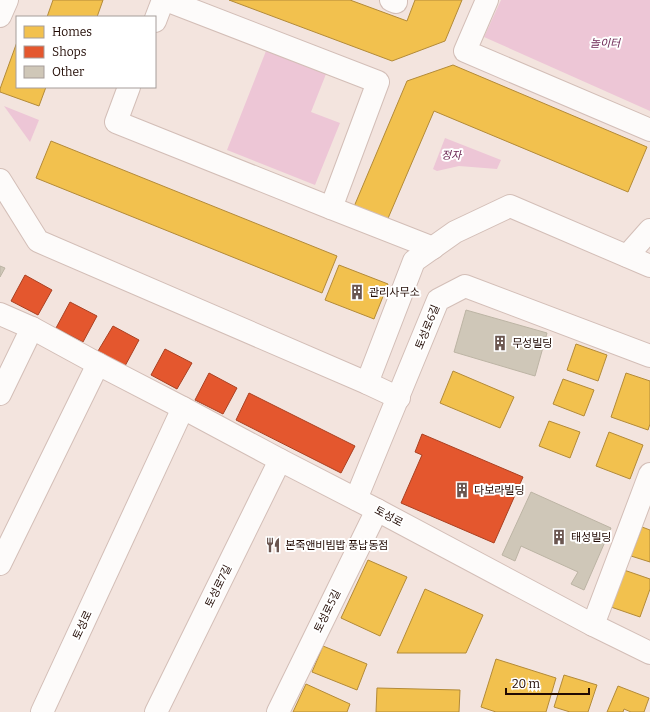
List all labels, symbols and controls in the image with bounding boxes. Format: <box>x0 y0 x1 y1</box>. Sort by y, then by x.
legend <box>16 16 156 88</box>
text: Homes <box>52 25 92 39</box>
park label: 놀이터 <box>590 37 622 50</box>
text: Shops <box>52 45 87 59</box>
text: Other <box>52 65 85 79</box>
park label: 정자 <box>441 149 463 162</box>
building icon: 관리사무소 <box>348 283 366 301</box>
place label: 관리사무소 <box>369 286 420 299</box>
street label: 토성로6길 <box>413 303 442 351</box>
building icon: 무성빌딩 <box>491 334 509 352</box>
place label: 무성빌딩 <box>512 337 552 350</box>
building icon: 다보라빌딩 <box>453 481 471 499</box>
place label: 다보라빌딩 <box>474 484 525 497</box>
street label: 토성로 <box>372 504 405 529</box>
building icon: 태성빌딩 <box>550 528 568 546</box>
place label: 태성빌딩 <box>571 531 611 544</box>
restaurant icon: 본죽앤비빔밥 풍납동점 <box>264 536 282 554</box>
place label: 본죽앤비빔밥 풍납동점 <box>285 539 388 552</box>
street label: 토성로7길 <box>203 563 234 610</box>
street label: 토성로5길 <box>311 588 343 635</box>
street label: 토성로 <box>70 609 95 642</box>
scale bar <box>506 670 589 696</box>
text: 20 m <box>512 677 541 691</box>

